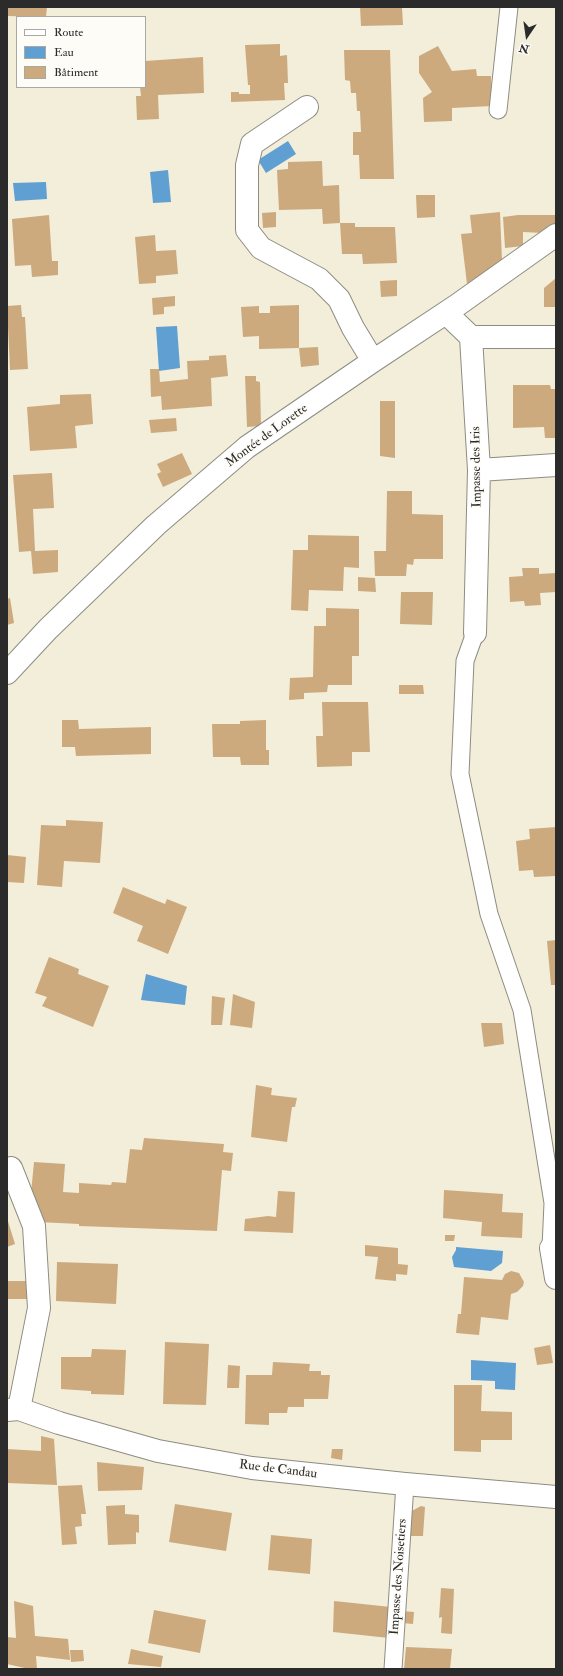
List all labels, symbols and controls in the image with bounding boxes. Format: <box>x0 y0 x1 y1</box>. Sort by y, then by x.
legend <box>16 16 146 88</box>
north arrow <box>507 16 547 56</box>
text: Route <box>54 25 83 40</box>
text: N <box>518 41 530 56</box>
text: Eau <box>54 45 74 60</box>
text: Bâtiment <box>54 65 98 80</box>
street label: Montée de Lorette <box>223 401 311 471</box>
street label: Impasse des Iris <box>468 426 486 508</box>
street label: Rue de Candau <box>238 1457 318 1483</box>
street label: Impasse des Noisetiers <box>387 1518 411 1636</box>

